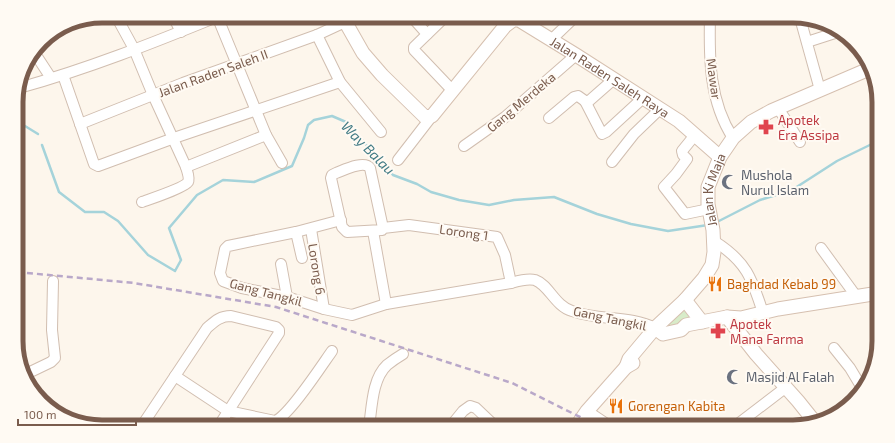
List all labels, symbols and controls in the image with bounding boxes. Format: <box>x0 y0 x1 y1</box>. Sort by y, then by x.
street label: Jalan Raden Saleh Raya <box>547 33 672 121</box>
street label: Jalan Raden Saleh II <box>156 46 270 100</box>
street label: Mawar <box>703 57 725 101</box>
street label: Gang Merdeka <box>483 69 559 135</box>
place label: Apotek Era Assipa <box>778 112 839 143</box>
water label: Way Balau <box>338 117 399 178</box>
pharmacy icon: Apotek Era Assipa <box>757 118 775 136</box>
street label: Jalan Ki Maja <box>700 151 729 228</box>
place label: Mushola Nurul Islam <box>741 167 809 198</box>
mosque icon: Mushola Nurul Islam <box>720 173 738 191</box>
street label: Lorong 1 <box>438 221 490 243</box>
street label: Lorong 6 <box>305 242 329 296</box>
street label: Gang Tangkil <box>228 275 304 309</box>
restaurant icon: Baghdad Kebab 99 <box>706 275 724 293</box>
place label: Baghdad Kebab 99 <box>727 276 836 292</box>
street label: Gang Tangkil <box>572 302 648 334</box>
place label: Apotek Mana Farma <box>730 316 804 347</box>
pharmacy icon: Apotek Mana Farma <box>709 322 727 340</box>
mosque icon: Masjid Al Falah <box>725 368 743 386</box>
place label: Masjid Al Falah <box>746 369 835 385</box>
restaurant icon: Gorengan Kabita <box>607 397 625 415</box>
place label: Gorengan Kabita <box>628 398 725 414</box>
scale bar <box>18 401 136 427</box>
text: 100 m <box>24 407 56 421</box>

